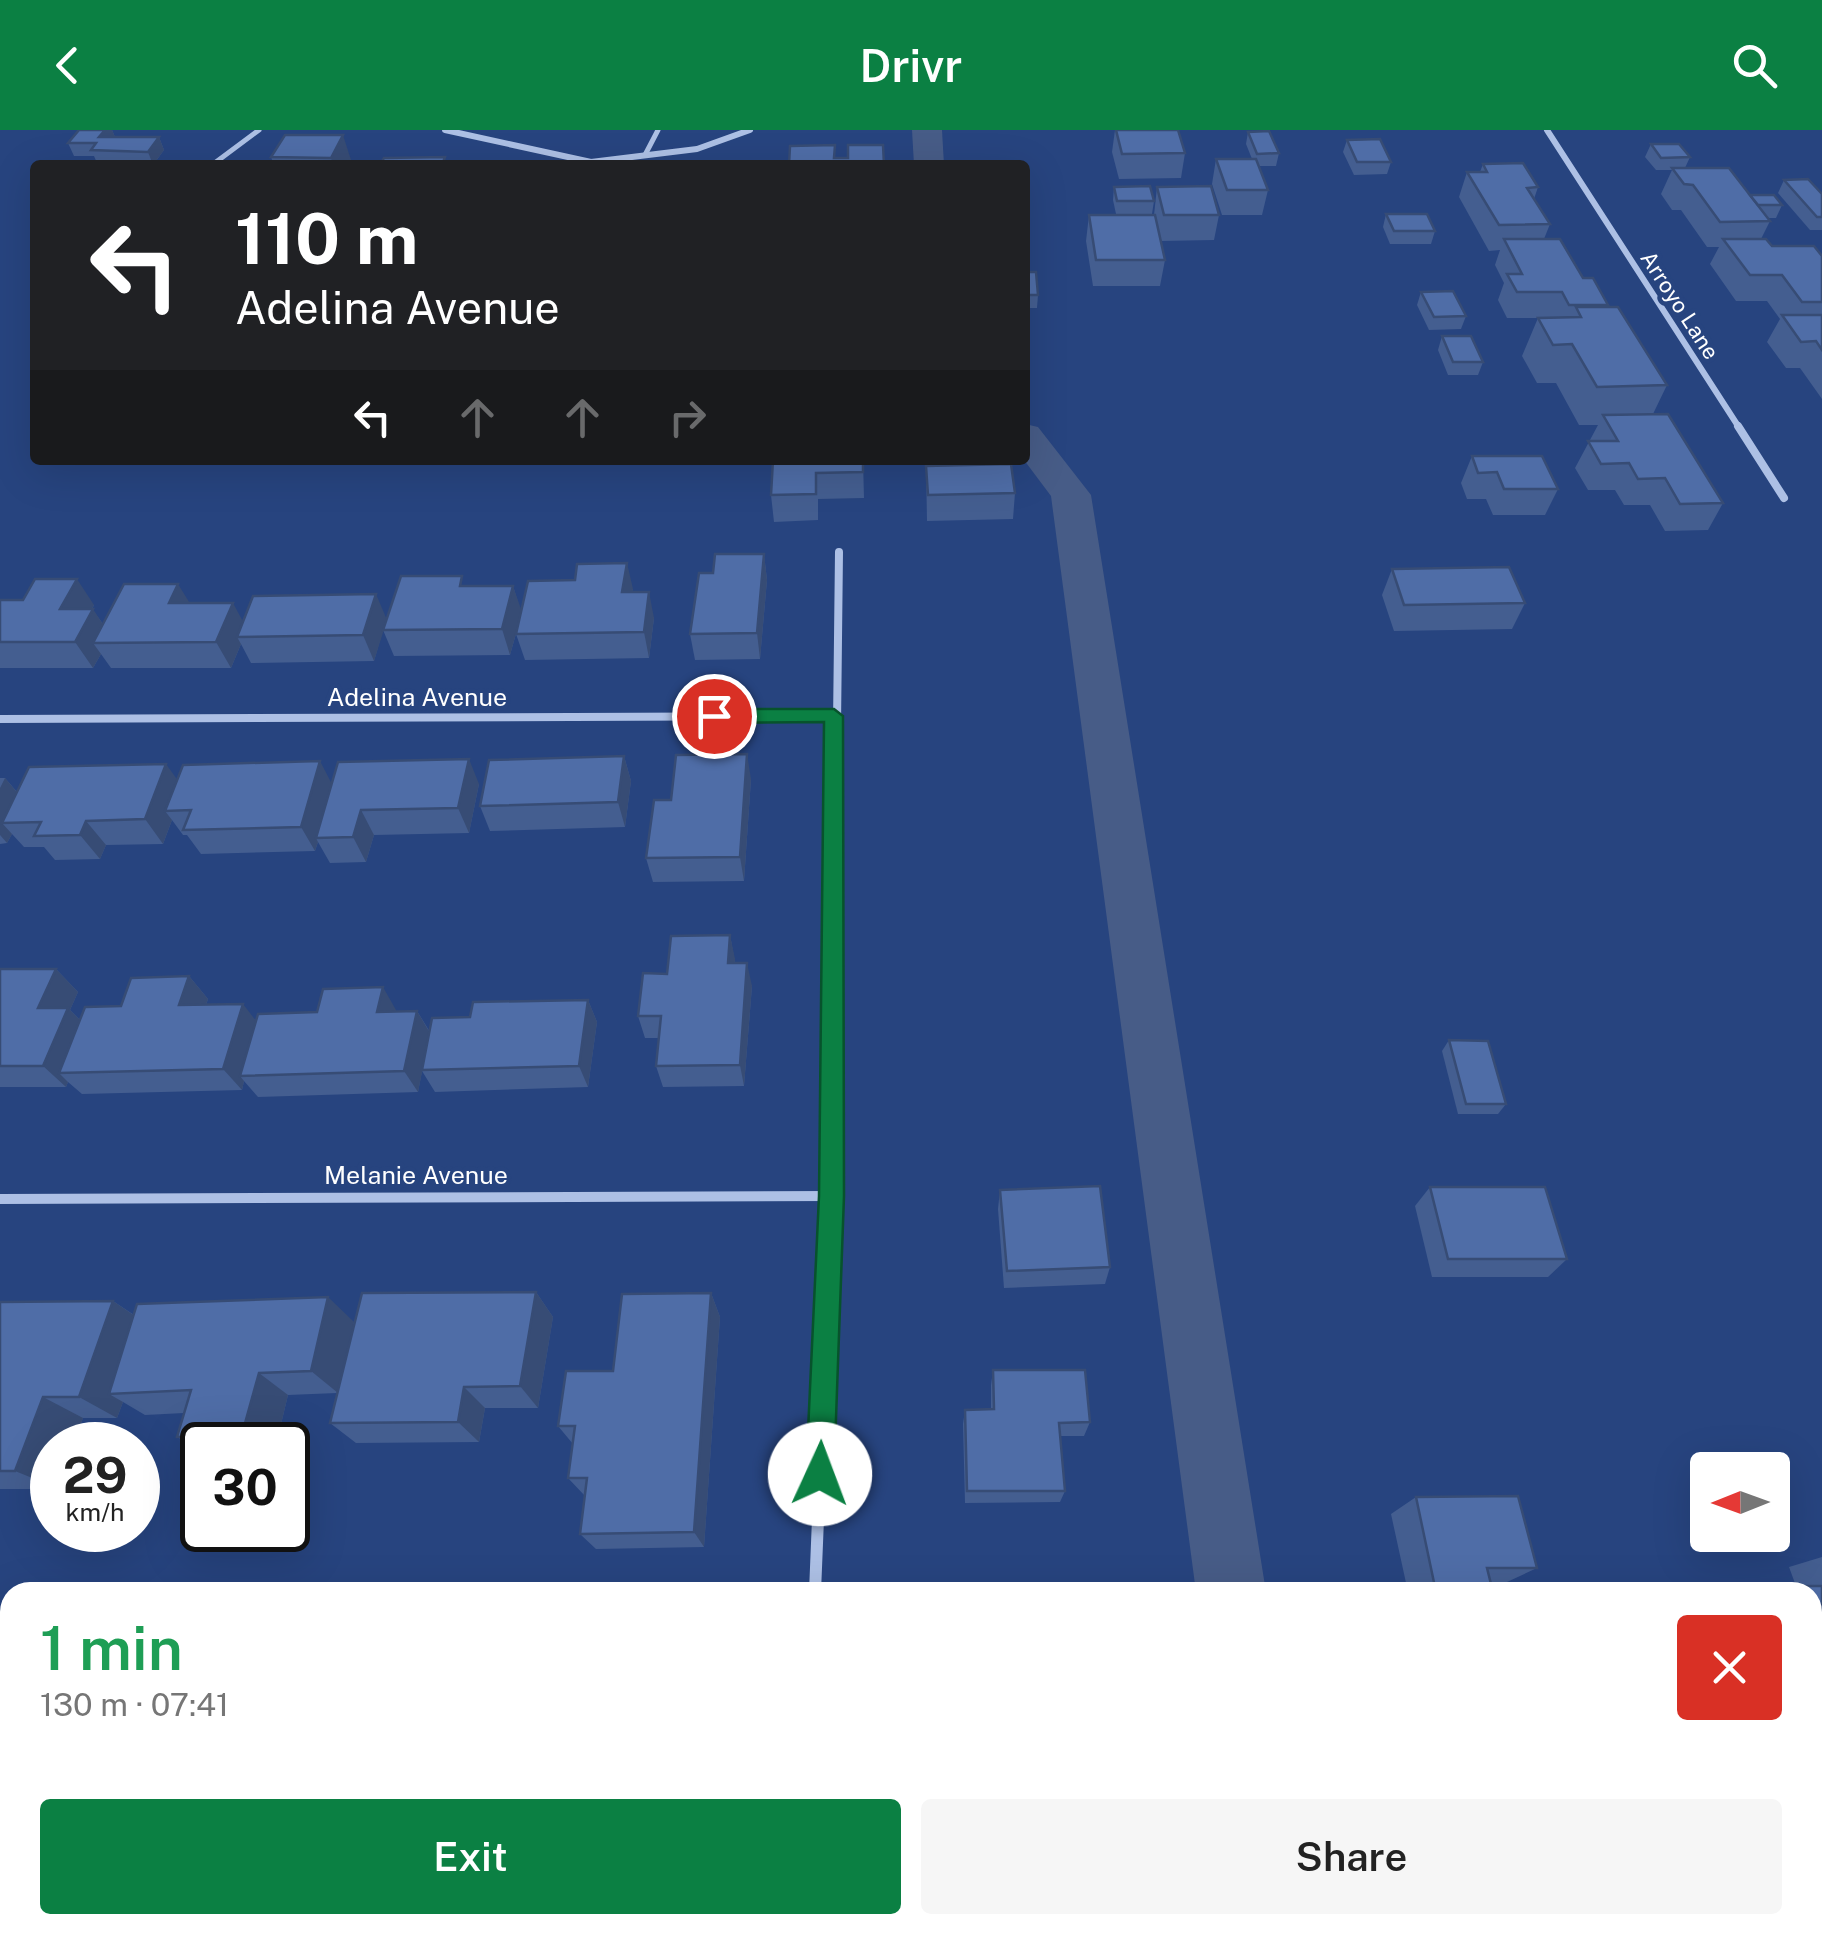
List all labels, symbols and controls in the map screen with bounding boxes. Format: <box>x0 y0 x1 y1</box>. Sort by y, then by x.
icon: back <box>40 38 95 93</box>
icon: search <box>1727 38 1782 93</box>
text: Drivr <box>860 39 962 92</box>
text: 110 m <box>235 197 419 280</box>
icon: left <box>70 200 200 330</box>
street label: Arroyo Lane <box>1635 246 1725 364</box>
text: Adelina Avenue <box>235 281 560 334</box>
icon: left <box>345 390 400 445</box>
icon: ahead <box>450 390 505 445</box>
icon: ahead <box>555 390 610 445</box>
icon: right <box>660 390 715 445</box>
pin <box>672 674 757 759</box>
street label: Adelina Avenue <box>327 682 507 712</box>
icon: arrive <box>687 689 742 744</box>
street label: Melanie Avenue <box>324 1160 508 1190</box>
speed limit sign: 30 <box>180 1422 310 1552</box>
position arrow <box>768 1422 872 1526</box>
text: 29 <box>63 1445 127 1504</box>
north arrow <box>1690 1452 1790 1552</box>
map controls <box>1690 1452 1790 1552</box>
text: km/h <box>66 1497 124 1527</box>
text: 1 min <box>40 1613 183 1684</box>
button: close <box>1677 1615 1782 1720</box>
text: 130 m · 07:41 <box>40 1686 229 1723</box>
button: Exit <box>40 1799 901 1914</box>
button: Share <box>921 1799 1782 1914</box>

